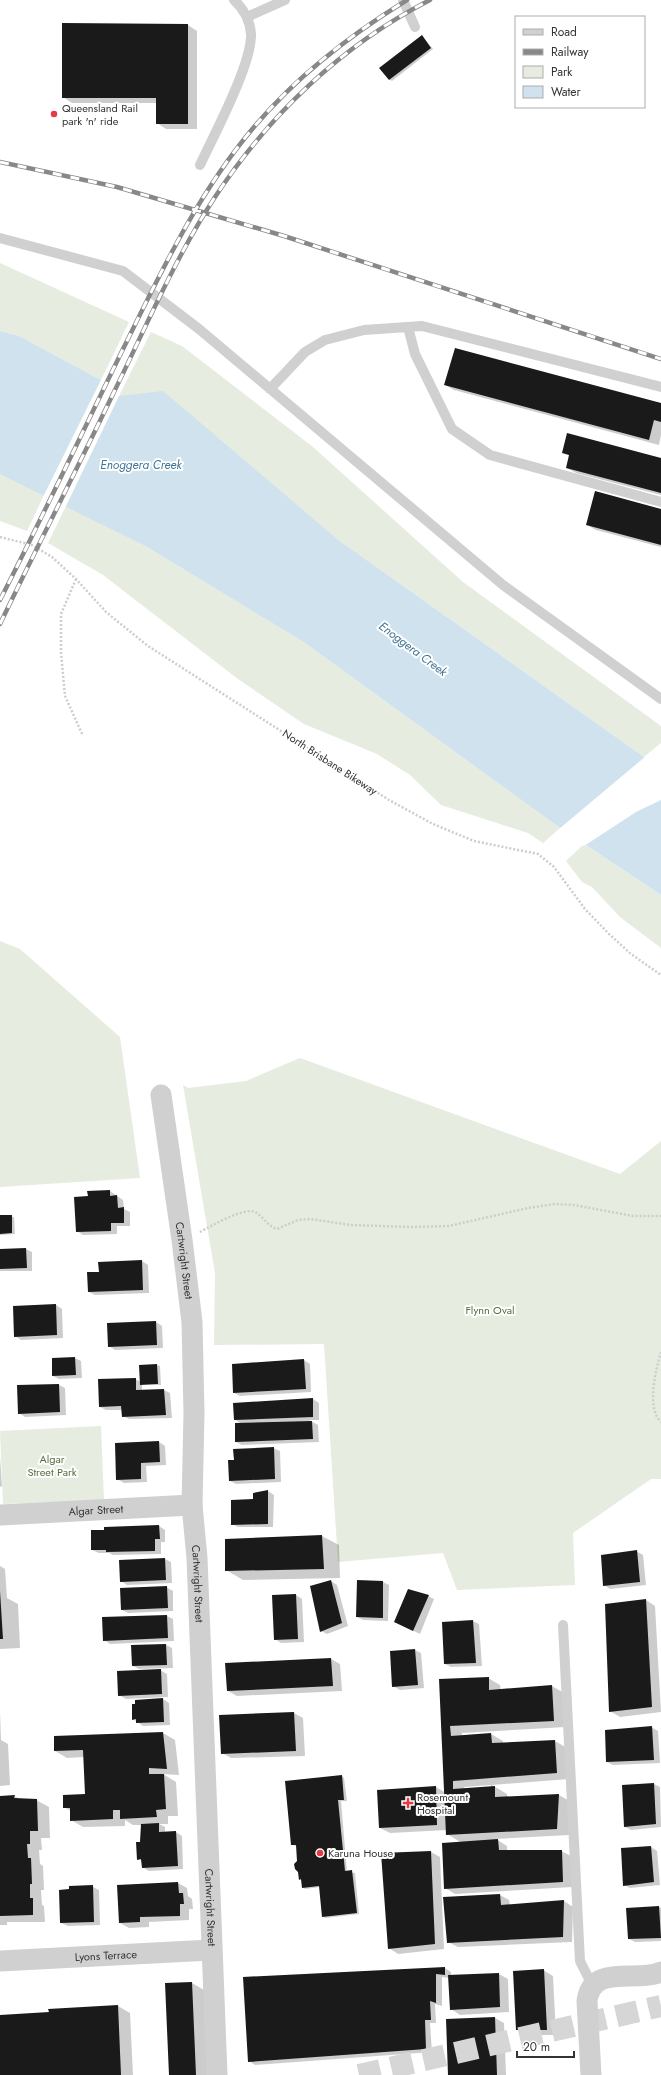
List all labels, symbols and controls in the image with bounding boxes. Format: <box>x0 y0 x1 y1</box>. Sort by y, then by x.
legend <box>515 16 645 108</box>
text: Road <box>551 23 577 41</box>
text: Railway <box>551 43 589 61</box>
text: Park <box>551 63 573 81</box>
text: Water <box>551 83 582 101</box>
place label: Queensland Rail park 'n' ride <box>62 100 138 129</box>
marker: Queensland Rail park 'n' ride <box>49 109 59 119</box>
water label: Enoggera Creek <box>100 456 183 474</box>
water label: Enoggera Creek <box>375 617 452 681</box>
street label: North Brisbane Bikeway <box>279 725 381 799</box>
street label: Cartwright Street <box>171 1221 197 1300</box>
park label: Flynn Oval <box>465 1302 515 1318</box>
park label: Algar Street Park <box>27 1451 77 1480</box>
street label: Algar Street <box>68 1501 124 1519</box>
street label: Cartwright Street <box>188 1544 207 1623</box>
place label: Rosemount Hospital <box>417 1789 468 1818</box>
marker: Rosemount Hospital <box>402 1797 414 1809</box>
place label: Karuna House <box>328 1845 393 1861</box>
marker: Karuna House <box>315 1848 325 1858</box>
street label: Cartwright Street <box>201 1868 220 1947</box>
street label: Lyons Terrace <box>74 1946 138 1965</box>
scale bar <box>517 2033 574 2059</box>
text: 20 m <box>523 2038 550 2056</box>

